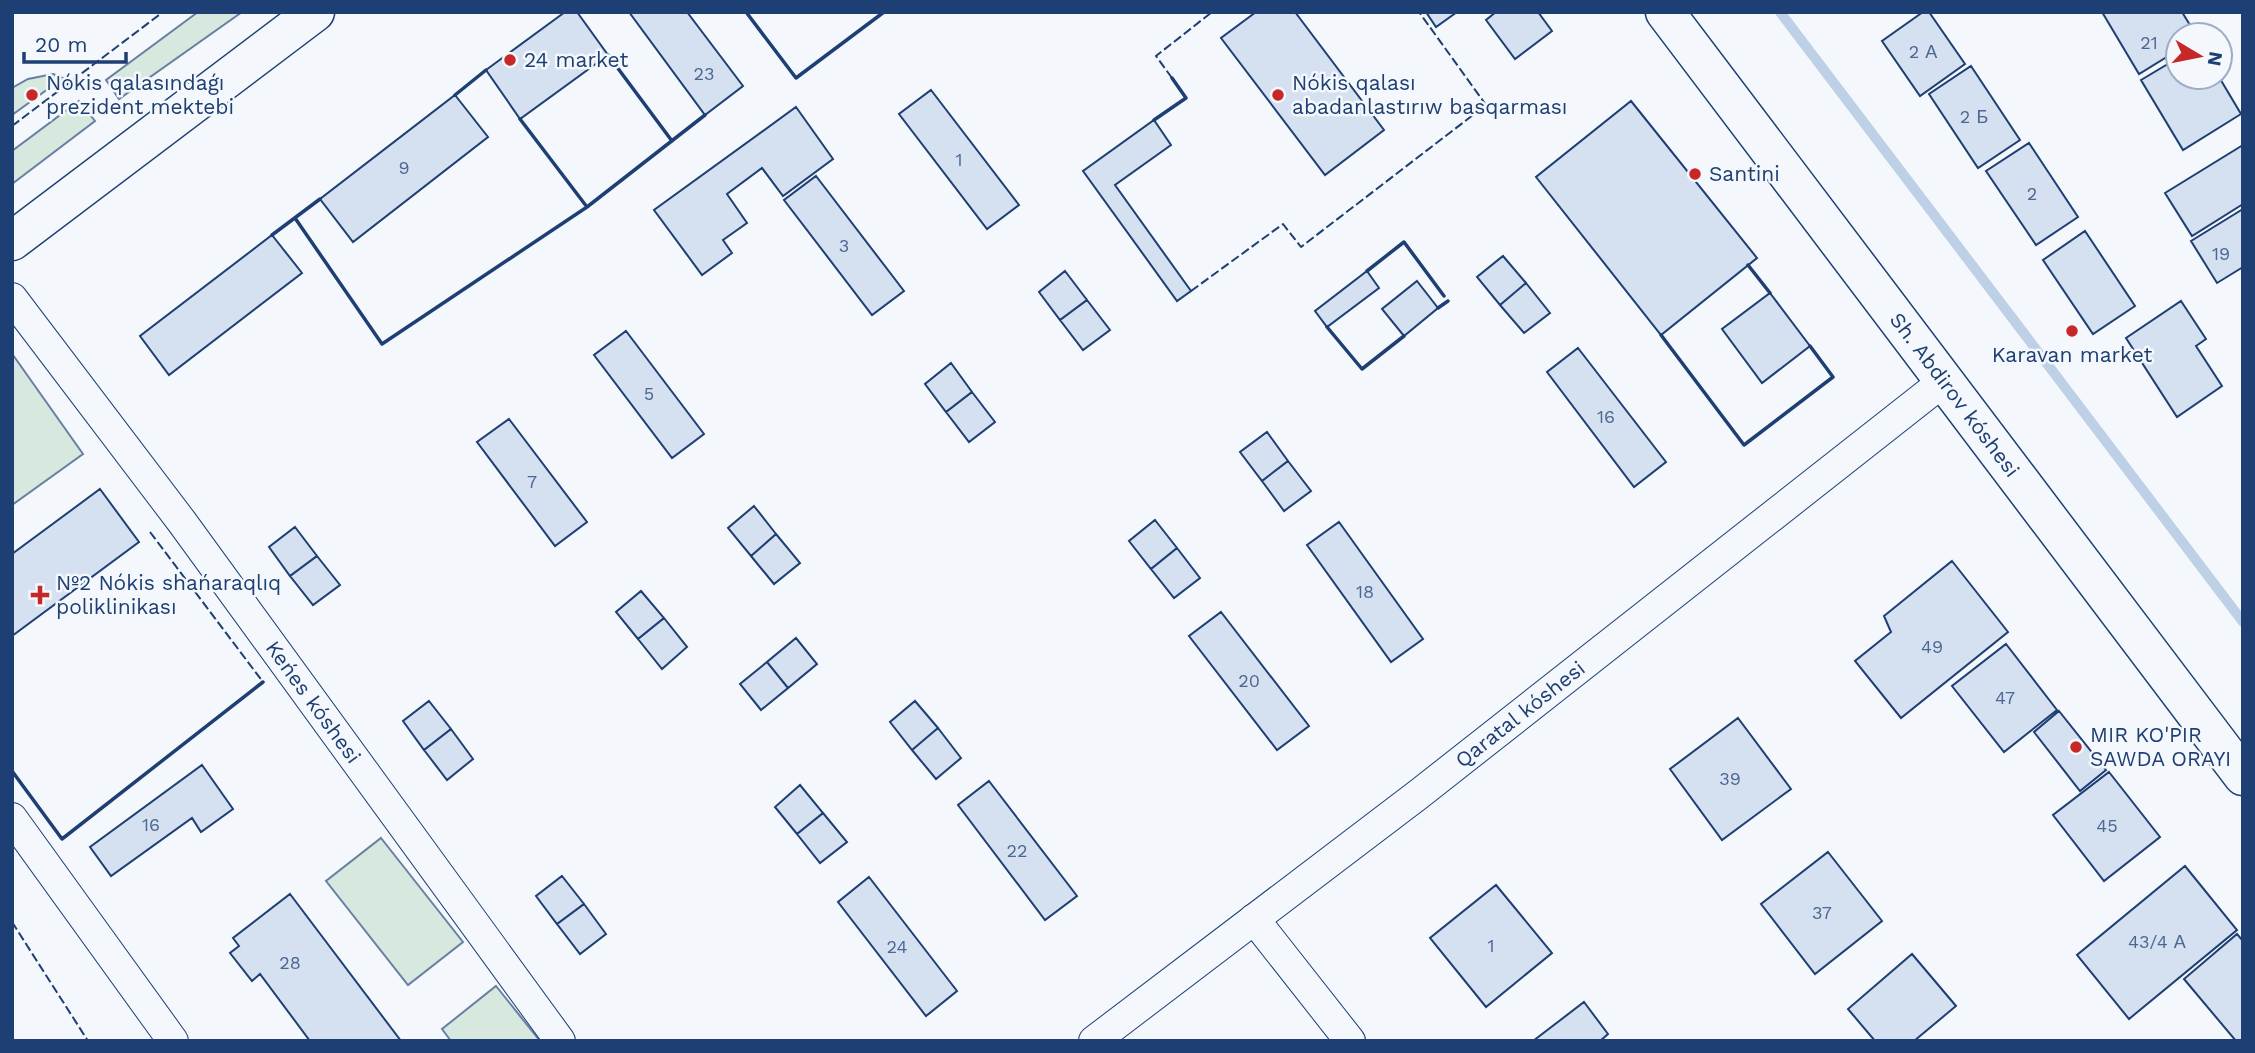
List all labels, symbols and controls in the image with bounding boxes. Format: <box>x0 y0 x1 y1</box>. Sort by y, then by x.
scale bar <box>24 21 126 65</box>
north arrow <box>2164 21 2234 91</box>
text: 20 m <box>35 32 87 57</box>
house number: 21 <box>2140 32 2158 53</box>
house number: 2 А <box>1909 41 1937 62</box>
place label: 24 market <box>524 47 628 72</box>
text: N <box>2203 50 2228 68</box>
marker: 24 market <box>502 52 518 68</box>
house number: 23 <box>694 63 715 84</box>
place label: Nókis qalasındaǵı prezident mektebi <box>46 70 234 119</box>
place label: Nókis qalası abadanlastırıw basqarması <box>1292 70 1567 119</box>
marker: Nókis qalasındaǵı prezident mektebi <box>24 87 40 103</box>
marker: Nókis qalası abadanlastırıw basqarması <box>1270 87 1286 103</box>
house number: 2 Б <box>1960 106 1988 127</box>
house number: 1 <box>955 149 963 170</box>
house number: 9 <box>398 157 410 178</box>
place label: Santini <box>1709 161 1780 186</box>
marker: Santini <box>1687 166 1703 182</box>
house number: 2 <box>2027 183 2037 204</box>
house number: 3 <box>839 235 849 256</box>
house number: 19 <box>2212 243 2230 264</box>
street label: Sh. Abdirov kóshesi <box>1885 307 2025 482</box>
marker: Karavan market <box>2064 323 2080 339</box>
place label: Karavan market <box>1992 342 2152 367</box>
house number: 5 <box>644 383 654 404</box>
house number: 16 <box>1597 406 1615 427</box>
house number: 7 <box>527 471 537 492</box>
place label: №2 Nókis shańaraqlıq poliklinikası <box>56 570 281 619</box>
house number: 18 <box>1356 581 1374 602</box>
marker: №2 Nókis shańaraqlıq poliklinikası <box>30 585 50 605</box>
street label: Keńes kóshesi <box>261 636 366 768</box>
house number: 49 <box>1921 636 1943 657</box>
street label: Qaratal kóshesi <box>1450 655 1590 773</box>
house number: 20 <box>1238 670 1260 691</box>
house number: 47 <box>1995 687 2015 708</box>
place label: MIR KO'PIR SAWDA ORAYI <box>2090 722 2231 771</box>
marker: MIR KO'PIR SAWDA ORAYI <box>2068 739 2084 755</box>
house number: 39 <box>1719 768 1741 789</box>
house number: 16 <box>142 814 160 835</box>
house number: 45 <box>2096 815 2118 836</box>
house number: 22 <box>1007 840 1028 861</box>
house number: 37 <box>1812 902 1832 923</box>
house number: 43/4 А <box>2128 931 2186 952</box>
house number: 1 <box>1487 935 1495 956</box>
house number: 24 <box>887 936 907 957</box>
house number: 28 <box>279 952 301 973</box>

